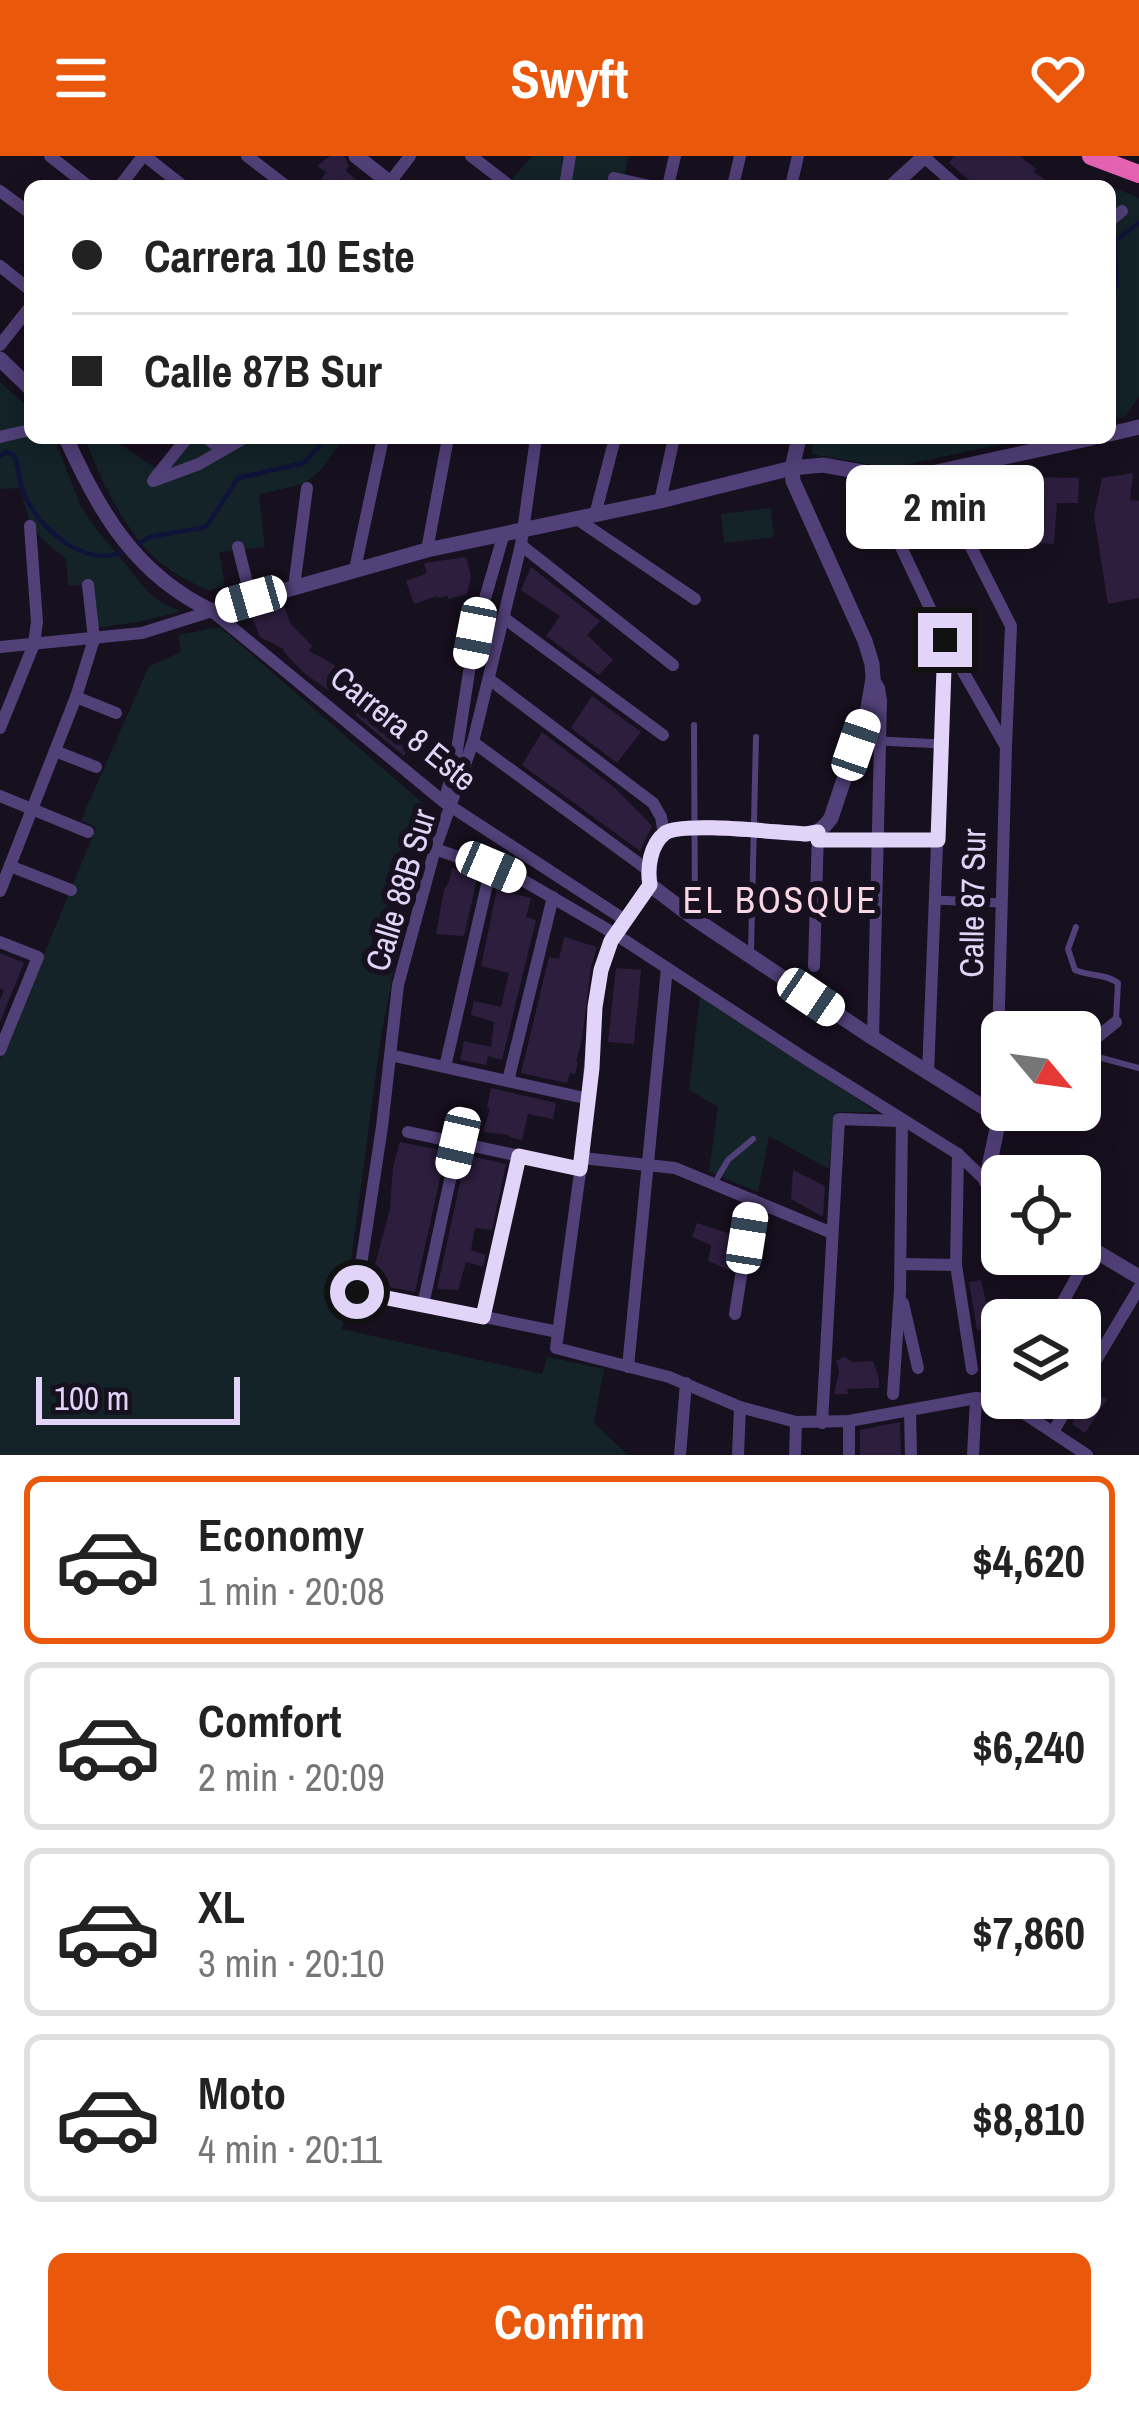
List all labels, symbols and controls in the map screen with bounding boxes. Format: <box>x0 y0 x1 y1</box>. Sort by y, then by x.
text: Swyft <box>510 42 629 115</box>
icon: menu <box>48 45 114 111</box>
icon: heart <box>1025 45 1091 111</box>
text: Carrera 10 Este <box>144 225 415 286</box>
text: Calle 87B Sur <box>144 340 382 401</box>
callout: 2 min <box>846 466 1044 550</box>
text: 2 min <box>903 481 987 533</box>
car <box>211 572 291 626</box>
car <box>450 594 500 672</box>
route end <box>918 613 972 667</box>
street label: Carrera 8 Este <box>322 656 486 800</box>
car <box>827 705 885 785</box>
street label: Calle 88B Sur <box>355 804 445 976</box>
street label: Calle 87 Sur <box>949 828 995 978</box>
car <box>451 836 531 898</box>
district label: EL BOSQUE <box>683 876 879 924</box>
car <box>771 962 851 1032</box>
north arrow <box>981 1011 1101 1131</box>
map controls <box>981 1011 1101 1419</box>
car <box>432 1104 484 1182</box>
button: locate <box>981 1155 1101 1275</box>
car <box>724 1200 770 1276</box>
route start <box>330 1265 384 1319</box>
button: layers <box>981 1299 1101 1419</box>
scale bar <box>36 1371 240 1424</box>
text: 100 m <box>54 1376 129 1420</box>
text: Economy <box>198 1504 364 1565</box>
icon: car <box>54 1506 162 1614</box>
text: $4,620 <box>972 1530 1085 1591</box>
text: 1 min · 20:08 <box>198 1565 385 1617</box>
text: Comfort <box>198 1690 341 1751</box>
icon: car <box>54 1692 162 1800</box>
text: $6,240 <box>972 1716 1085 1777</box>
text: 2 min · 20:09 <box>198 1751 385 1803</box>
text: XL <box>198 1876 245 1937</box>
icon: car <box>54 1878 162 1986</box>
text: $7,860 <box>972 1902 1085 1963</box>
text: 3 min · 20:10 <box>198 1937 385 1989</box>
text: Moto <box>198 2062 286 2123</box>
icon: car <box>54 2064 162 2172</box>
text: $8,810 <box>972 2088 1085 2149</box>
text: 4 min · 20:11 <box>198 2123 382 2175</box>
button: Confirm <box>48 2253 1091 2391</box>

